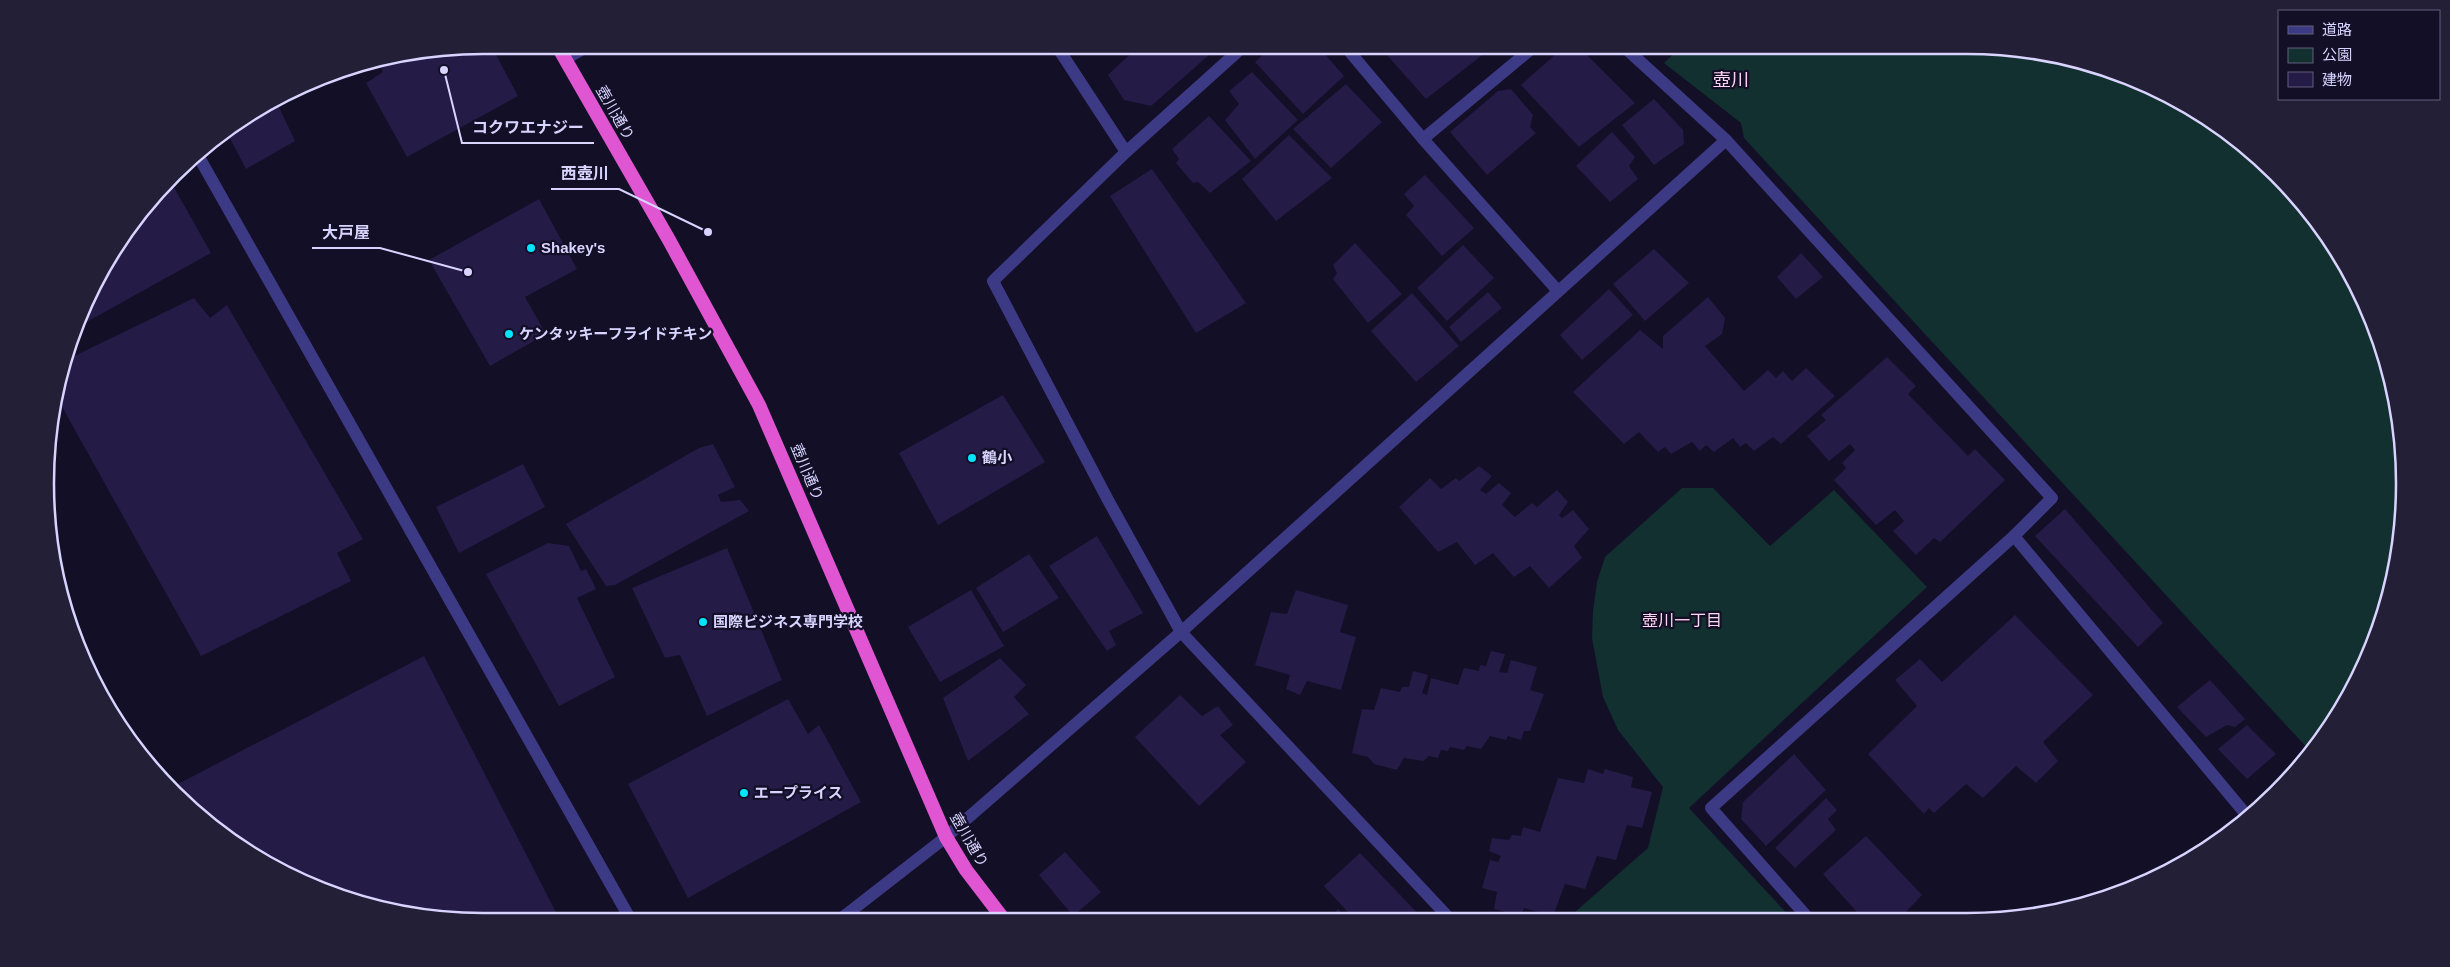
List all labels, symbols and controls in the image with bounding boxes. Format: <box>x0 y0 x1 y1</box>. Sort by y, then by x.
legend <box>2278 10 2440 100</box>
text: 道路 <box>2322 21 2352 38</box>
text: 公園 <box>2322 46 2352 63</box>
district label: 壺川 <box>1713 70 1749 90</box>
text: 建物 <box>2322 71 2352 88</box>
street label: 壺川通り <box>593 83 638 143</box>
callout: コクワエナジー <box>462 112 594 143</box>
text: コクワエナジー <box>472 119 584 136</box>
callout: 西壺川 <box>551 158 619 189</box>
text: 西壺川 <box>561 165 609 182</box>
callout: 大戸屋 <box>312 217 380 248</box>
text: 大戸屋 <box>322 224 370 241</box>
place label: Shakey's <box>541 239 605 256</box>
marker: Shakey's <box>525 242 537 254</box>
place label: ケンタッキーフライドチキン <box>519 325 712 342</box>
marker: ケンタッキーフライドチキン <box>503 328 515 340</box>
street label: 壺川通り <box>788 441 827 503</box>
place label: 鶴小 <box>982 449 1013 466</box>
marker: 鶴小 <box>966 452 978 464</box>
district label: 壺川一丁目 <box>1642 612 1722 629</box>
place label: 国際ビジネス専門学校 <box>713 613 863 630</box>
marker: 国際ビジネス専門学校 <box>697 616 709 628</box>
place label: エープライス <box>754 784 843 801</box>
marker: エープライス <box>738 787 750 799</box>
street label: 壺川通り <box>947 810 992 870</box>

